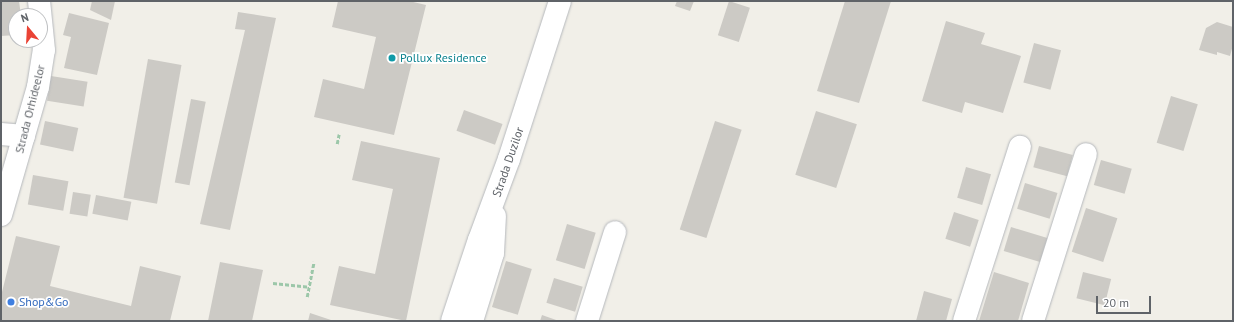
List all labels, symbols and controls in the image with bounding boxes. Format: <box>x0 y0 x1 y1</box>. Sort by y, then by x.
north arrow <box>8 8 48 48</box>
text: N <box>19 10 30 25</box>
place label: Pollux Residence <box>400 51 487 65</box>
marker: Pollux Residence <box>387 53 397 63</box>
street label: Strada Orhideelor <box>12 63 48 155</box>
street label: Strada Duzilor <box>489 125 527 199</box>
scale bar <box>1098 288 1153 314</box>
place label: Shop&Go <box>19 295 68 309</box>
text: 20 m <box>1103 295 1129 310</box>
marker: Shop&Go <box>6 297 16 307</box>

